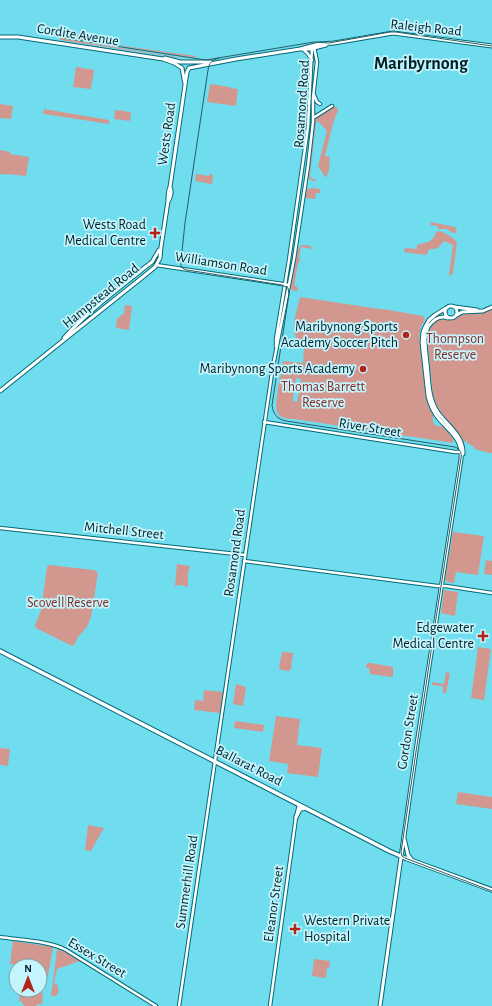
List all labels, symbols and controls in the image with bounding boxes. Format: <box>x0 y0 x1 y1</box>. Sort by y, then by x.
street label: Raleigh Road <box>390 17 462 39</box>
street label: Cordite Avenue <box>36 22 120 48</box>
district label: Maribyrnong <box>374 55 469 73</box>
street label: Rosamond Road <box>292 60 312 148</box>
street label: Wests Road <box>156 102 178 166</box>
place label: Wests Road Medical Centre <box>65 218 146 248</box>
marker: Wests Road Medical Centre <box>149 227 161 239</box>
street label: Williamson Road <box>174 250 268 278</box>
street label: Hampstead Road <box>60 261 142 331</box>
place label: Maribynong Sports Academy Soccer Pitch <box>281 320 398 350</box>
marker: Maribynong Sports Academy Soccer Pitch <box>401 330 411 340</box>
park label: Thompson Reserve <box>426 332 484 362</box>
place label: Maribynong Sports Academy <box>199 362 355 376</box>
marker: Maribynong Sports Academy <box>358 364 368 374</box>
park label: Thomas Barrett Reserve <box>281 380 366 410</box>
street label: River Street <box>338 416 403 440</box>
street label: Rosamond Road <box>222 508 248 598</box>
street label: Mitchell Street <box>83 520 165 542</box>
park label: Scovell Reserve <box>27 596 109 610</box>
place label: Edgewater Medical Centre <box>393 621 474 651</box>
marker: Edgewater Medical Centre <box>477 630 489 642</box>
street label: Gordon Street <box>395 693 421 771</box>
street label: Ballarat Road <box>213 743 285 789</box>
street label: Summerhill Road <box>173 834 201 930</box>
street label: Eleanor Street <box>262 865 286 943</box>
place label: Western Private Hospital <box>304 914 390 944</box>
marker: Western Private Hospital <box>289 923 301 935</box>
street label: Essex Street <box>66 935 129 981</box>
north arrow <box>8 958 48 998</box>
text: N <box>24 963 32 974</box>

